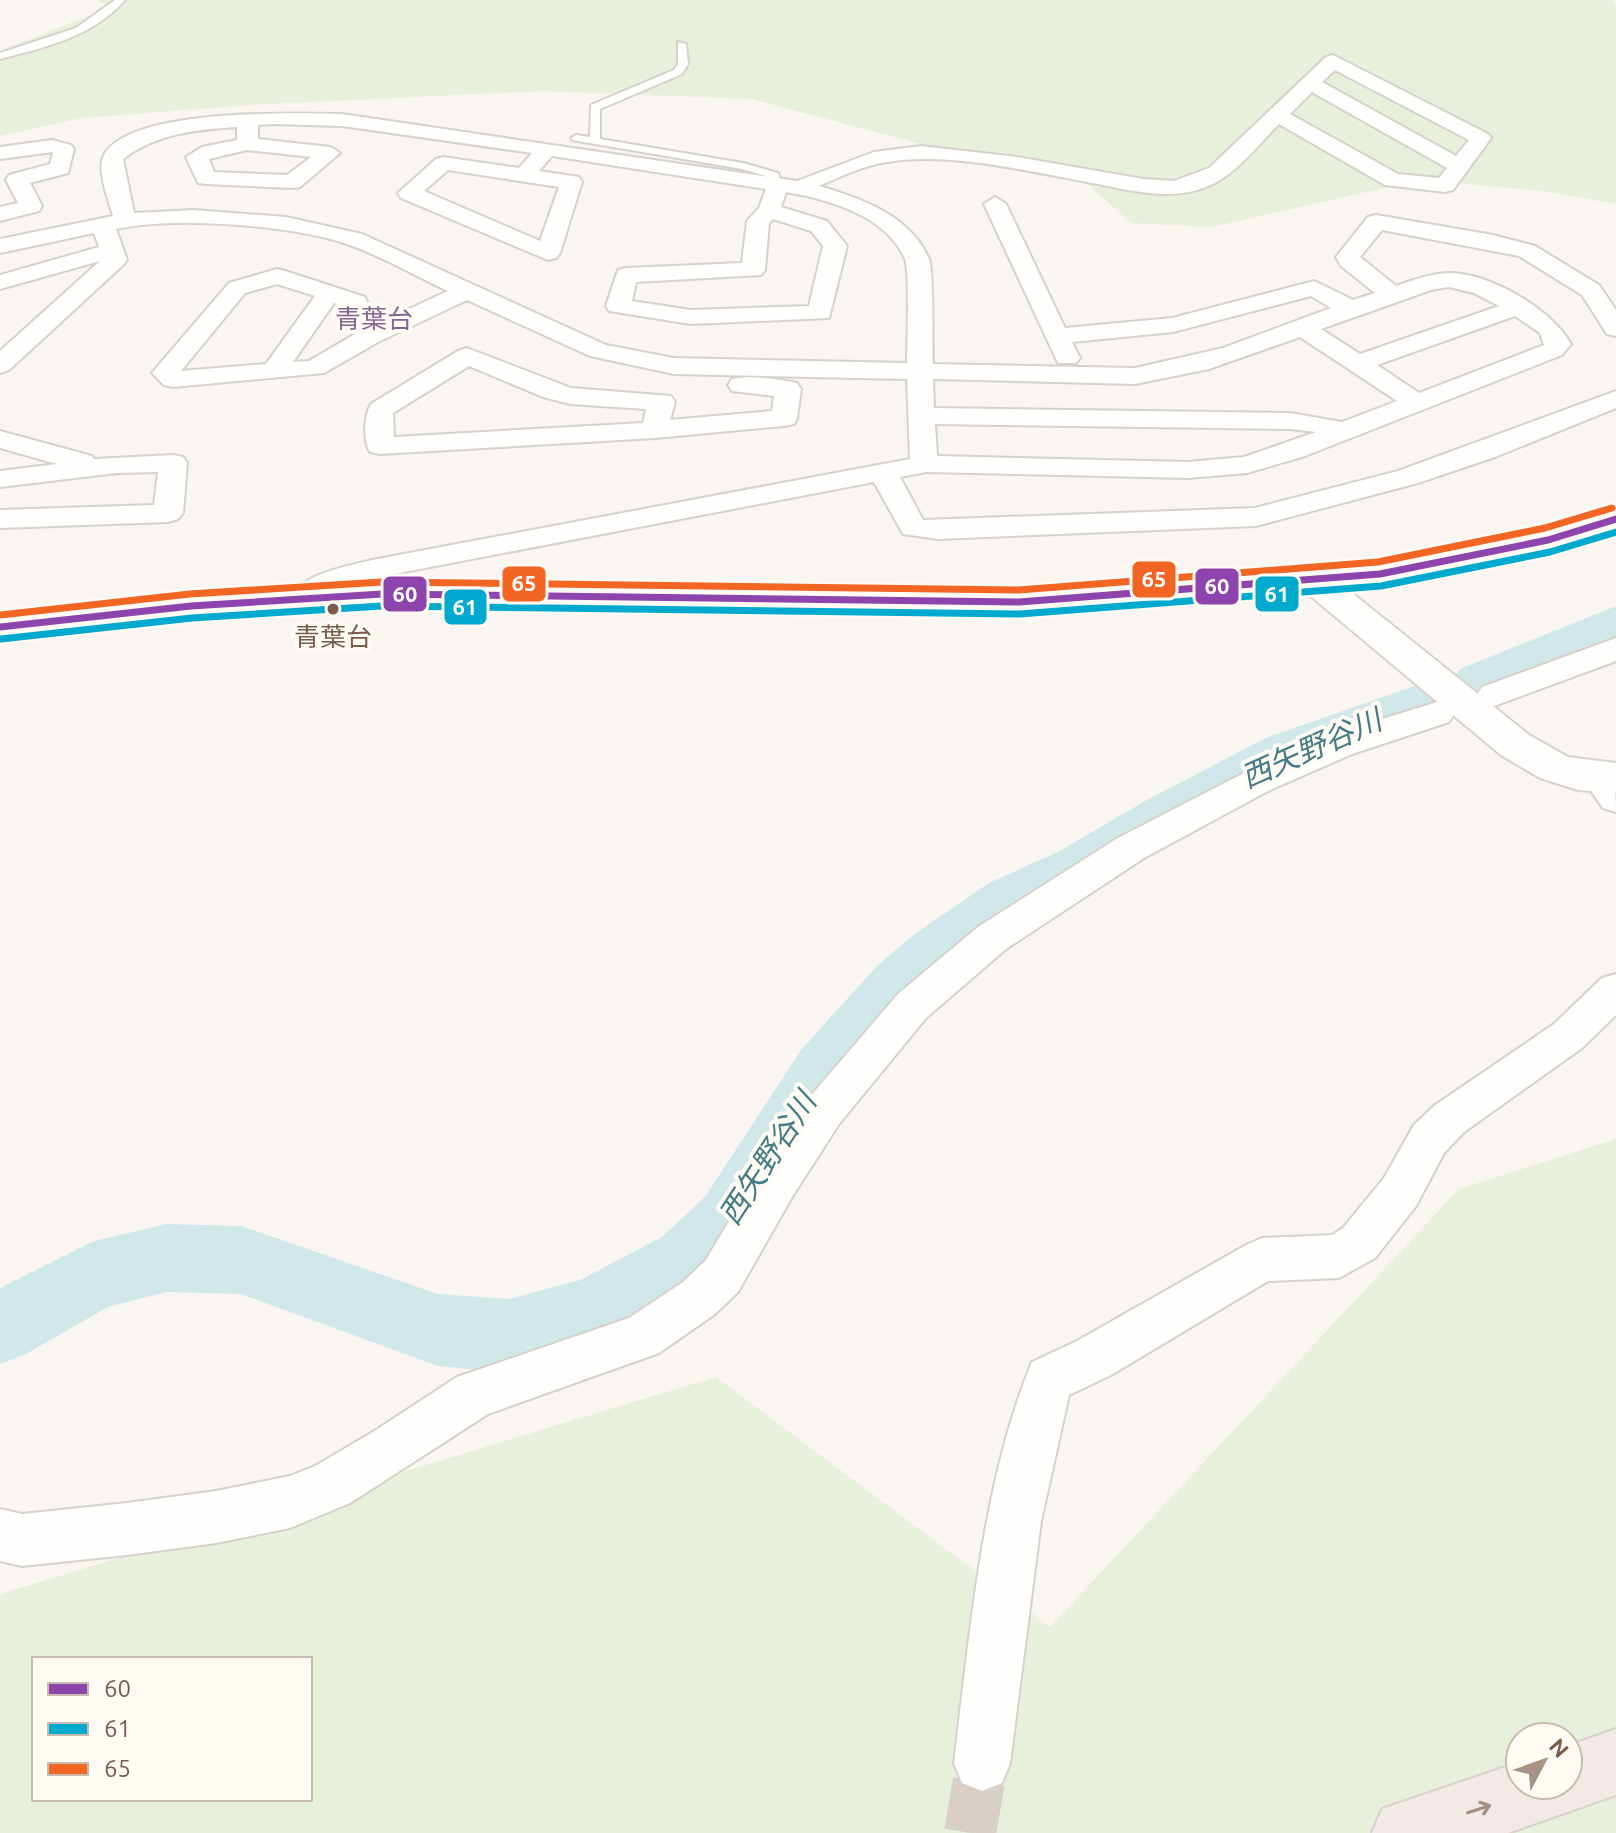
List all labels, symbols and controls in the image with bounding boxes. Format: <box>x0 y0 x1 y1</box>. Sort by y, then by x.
district label: 青葉台 <box>335 304 413 333</box>
line badge: 65 <box>1131 560 1177 599</box>
line badge: 65 <box>501 565 547 603</box>
text: 65 <box>1142 566 1166 591</box>
line badge: 60 <box>1194 567 1240 606</box>
text: 65 <box>512 570 536 595</box>
text: 60 <box>1205 573 1229 598</box>
line badge: 60 <box>382 575 428 613</box>
line badge: 61 <box>1254 575 1300 613</box>
text: 60 <box>393 581 417 606</box>
text: 61 <box>1265 581 1289 606</box>
line badge: 61 <box>443 588 488 626</box>
text: 61 <box>453 594 477 619</box>
marker: 青葉台 <box>325 601 341 617</box>
place label: 青葉台 <box>294 622 372 651</box>
water label: 西矢野谷川 <box>1236 701 1389 794</box>
water label: 西矢野谷川 <box>712 1083 824 1230</box>
legend <box>32 1657 312 1801</box>
text: 60 <box>104 1675 131 1702</box>
text: 61 <box>104 1715 131 1742</box>
north arrow <box>1504 1721 1584 1801</box>
text: N <box>1545 1733 1574 1762</box>
text: 65 <box>104 1755 131 1782</box>
one-way arrow <box>1466 1801 1491 1816</box>

